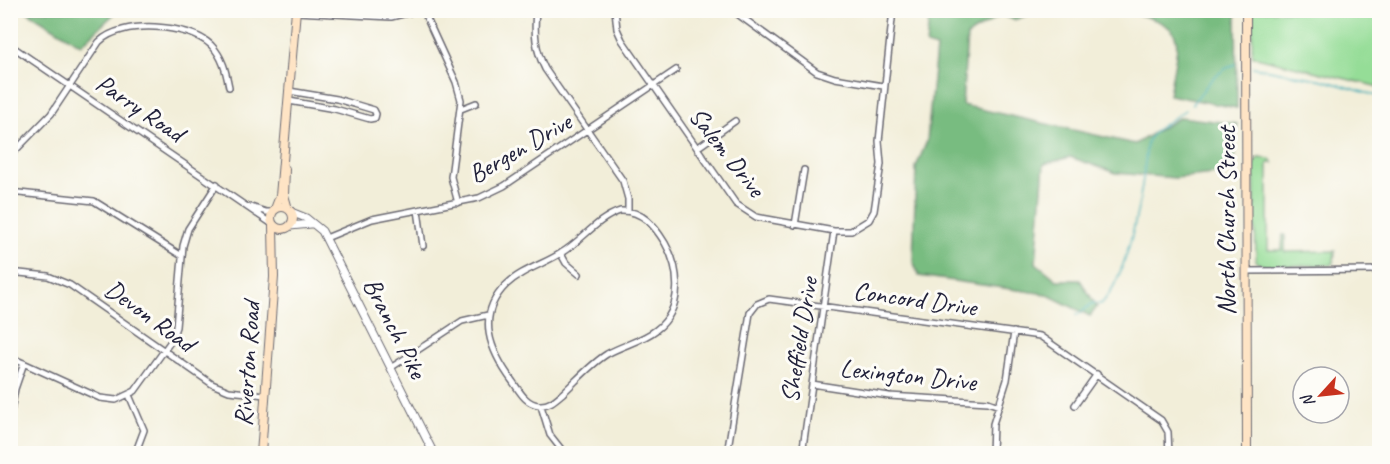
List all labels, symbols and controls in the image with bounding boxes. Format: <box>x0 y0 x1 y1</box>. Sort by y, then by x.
street label: Parry Road <box>90 67 194 152</box>
street label: Salem Drive <box>682 100 774 206</box>
street label: Bergen Drive <box>463 104 580 191</box>
street label: North Church Street <box>1210 124 1243 315</box>
street label: Devon Road <box>99 272 205 362</box>
street label: Branch Pike <box>356 272 435 385</box>
street label: Sheffield Drive <box>773 272 826 405</box>
street label: Concord Drive <box>851 274 981 324</box>
street label: Riverton Road <box>226 297 268 427</box>
street label: Lexington Drive <box>838 351 979 399</box>
north arrow <box>1291 365 1351 425</box>
text: N <box>1296 390 1320 410</box>

